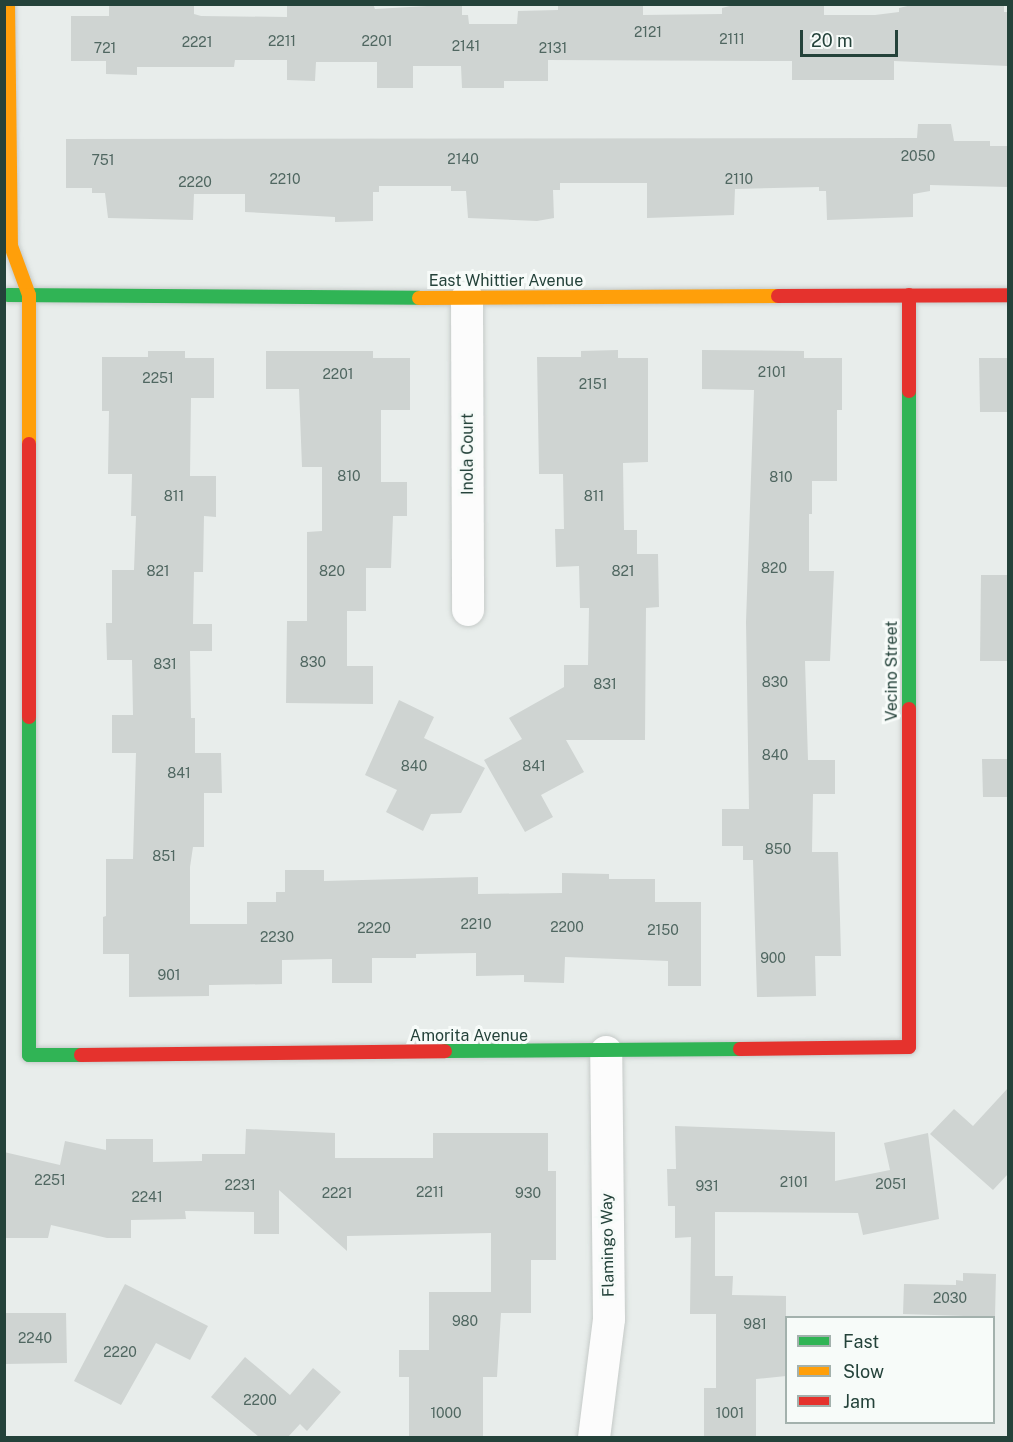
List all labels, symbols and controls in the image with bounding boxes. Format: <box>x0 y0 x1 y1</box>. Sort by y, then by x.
scale bar <box>803 18 900 56</box>
house number: 2121 <box>634 24 662 40</box>
text: 20 m <box>811 30 853 51</box>
house number: 2111 <box>719 31 745 47</box>
house number: 2211 <box>268 33 296 49</box>
house number: 2201 <box>362 33 392 49</box>
house number: 2221 <box>182 34 212 50</box>
house number: 2141 <box>452 38 480 54</box>
house number: 721 <box>94 40 116 56</box>
house number: 2131 <box>539 40 567 56</box>
house number: 2050 <box>901 148 935 164</box>
house number: 2140 <box>447 151 479 167</box>
house number: 751 <box>91 152 115 168</box>
house number: 2210 <box>270 171 300 187</box>
house number: 2110 <box>725 171 753 187</box>
house number: 2220 <box>178 174 212 190</box>
street label: East Whittier Avenue <box>429 271 583 291</box>
house number: 2101 <box>758 364 786 380</box>
house number: 2201 <box>323 366 353 382</box>
house number: 2251 <box>142 370 174 386</box>
house number: 2151 <box>579 376 607 392</box>
street label: Inola Court <box>458 413 478 495</box>
house number: 810 <box>337 468 361 484</box>
house number: 810 <box>769 469 793 485</box>
house number: 811 <box>164 488 184 504</box>
house number: 811 <box>584 488 604 504</box>
house number: 820 <box>761 560 787 576</box>
house number: 821 <box>146 563 170 579</box>
house number: 820 <box>319 563 345 579</box>
house number: 821 <box>611 563 635 579</box>
street label: Vecino Street <box>882 621 902 721</box>
house number: 830 <box>300 654 326 670</box>
house number: 831 <box>153 656 177 672</box>
house number: 830 <box>762 674 788 690</box>
house number: 831 <box>593 676 617 692</box>
house number: 840 <box>762 747 788 763</box>
house number: 840 <box>401 758 427 774</box>
house number: 841 <box>522 758 546 774</box>
house number: 841 <box>167 765 191 781</box>
house number: 850 <box>765 841 791 857</box>
house number: 851 <box>152 848 176 864</box>
house number: 2210 <box>461 916 491 932</box>
house number: 2200 <box>550 919 584 935</box>
house number: 2220 <box>357 920 391 936</box>
house number: 2150 <box>647 922 679 938</box>
house number: 2230 <box>260 929 294 945</box>
house number: 900 <box>760 950 786 966</box>
house number: 901 <box>158 967 180 983</box>
street label: Amorita Avenue <box>410 1026 528 1046</box>
house number: 2251 <box>34 1172 66 1188</box>
house number: 2101 <box>780 1174 808 1190</box>
house number: 2051 <box>875 1176 907 1192</box>
house number: 2231 <box>224 1177 256 1193</box>
house number: 931 <box>695 1178 719 1194</box>
house number: 2211 <box>416 1184 444 1200</box>
house number: 2221 <box>322 1185 352 1201</box>
house number: 930 <box>515 1185 541 1201</box>
house number: 2241 <box>131 1189 163 1205</box>
street label: Flamingo Way <box>597 1193 619 1297</box>
house number: 2030 <box>933 1290 967 1306</box>
house number: 980 <box>452 1313 478 1329</box>
house number: 981 <box>743 1316 767 1332</box>
legend <box>785 1316 995 1424</box>
house number: 2240 <box>18 1330 52 1346</box>
text: Fast <box>843 1331 879 1352</box>
house number: 2220 <box>103 1344 137 1360</box>
text: Slow <box>843 1361 884 1382</box>
text: Jam <box>843 1391 876 1412</box>
house number: 2200 <box>243 1392 277 1408</box>
house number: 1000 <box>430 1405 462 1421</box>
house number: 1001 <box>716 1405 744 1421</box>

